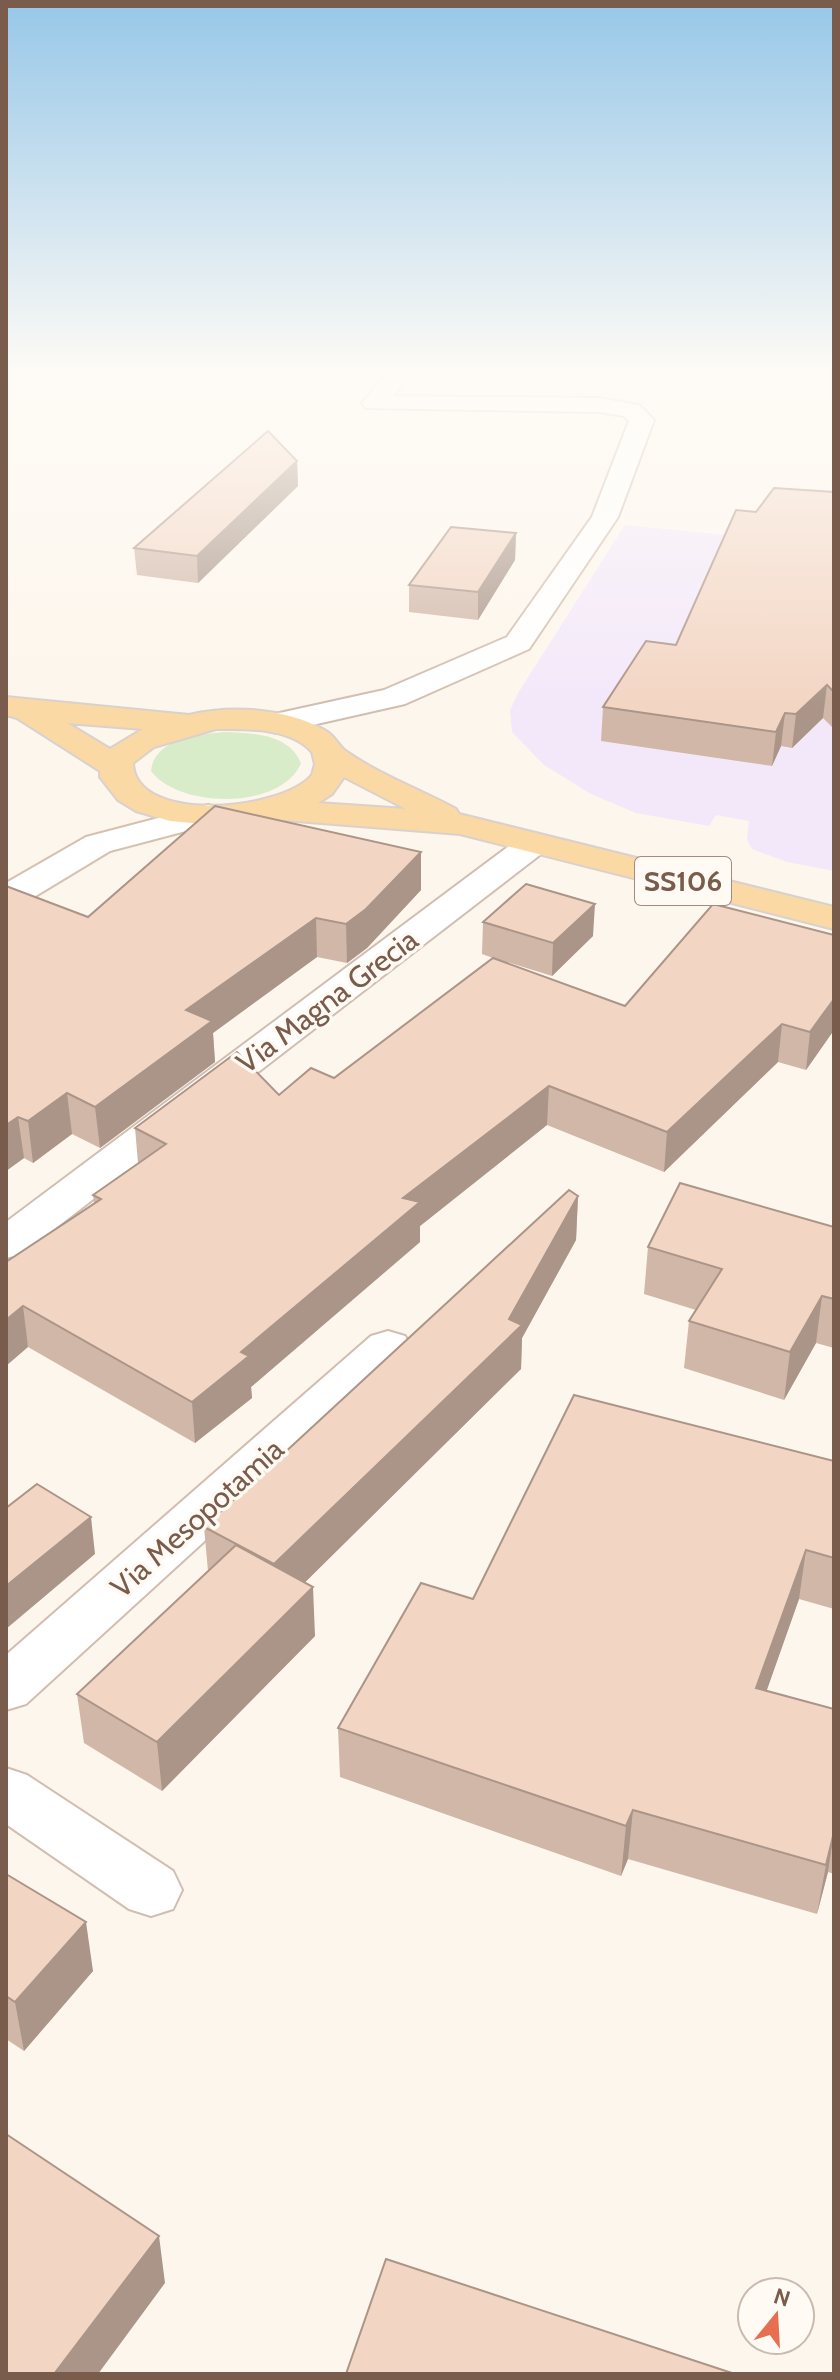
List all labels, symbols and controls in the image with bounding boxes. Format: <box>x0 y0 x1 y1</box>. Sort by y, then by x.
road number: SS106 <box>635 857 731 905</box>
street label: Via Magna Grecia <box>229 920 425 1081</box>
street label: Via Mesopotamia <box>103 1430 292 1605</box>
north arrow <box>736 2276 816 2356</box>
text: N <box>770 2282 794 2313</box>

